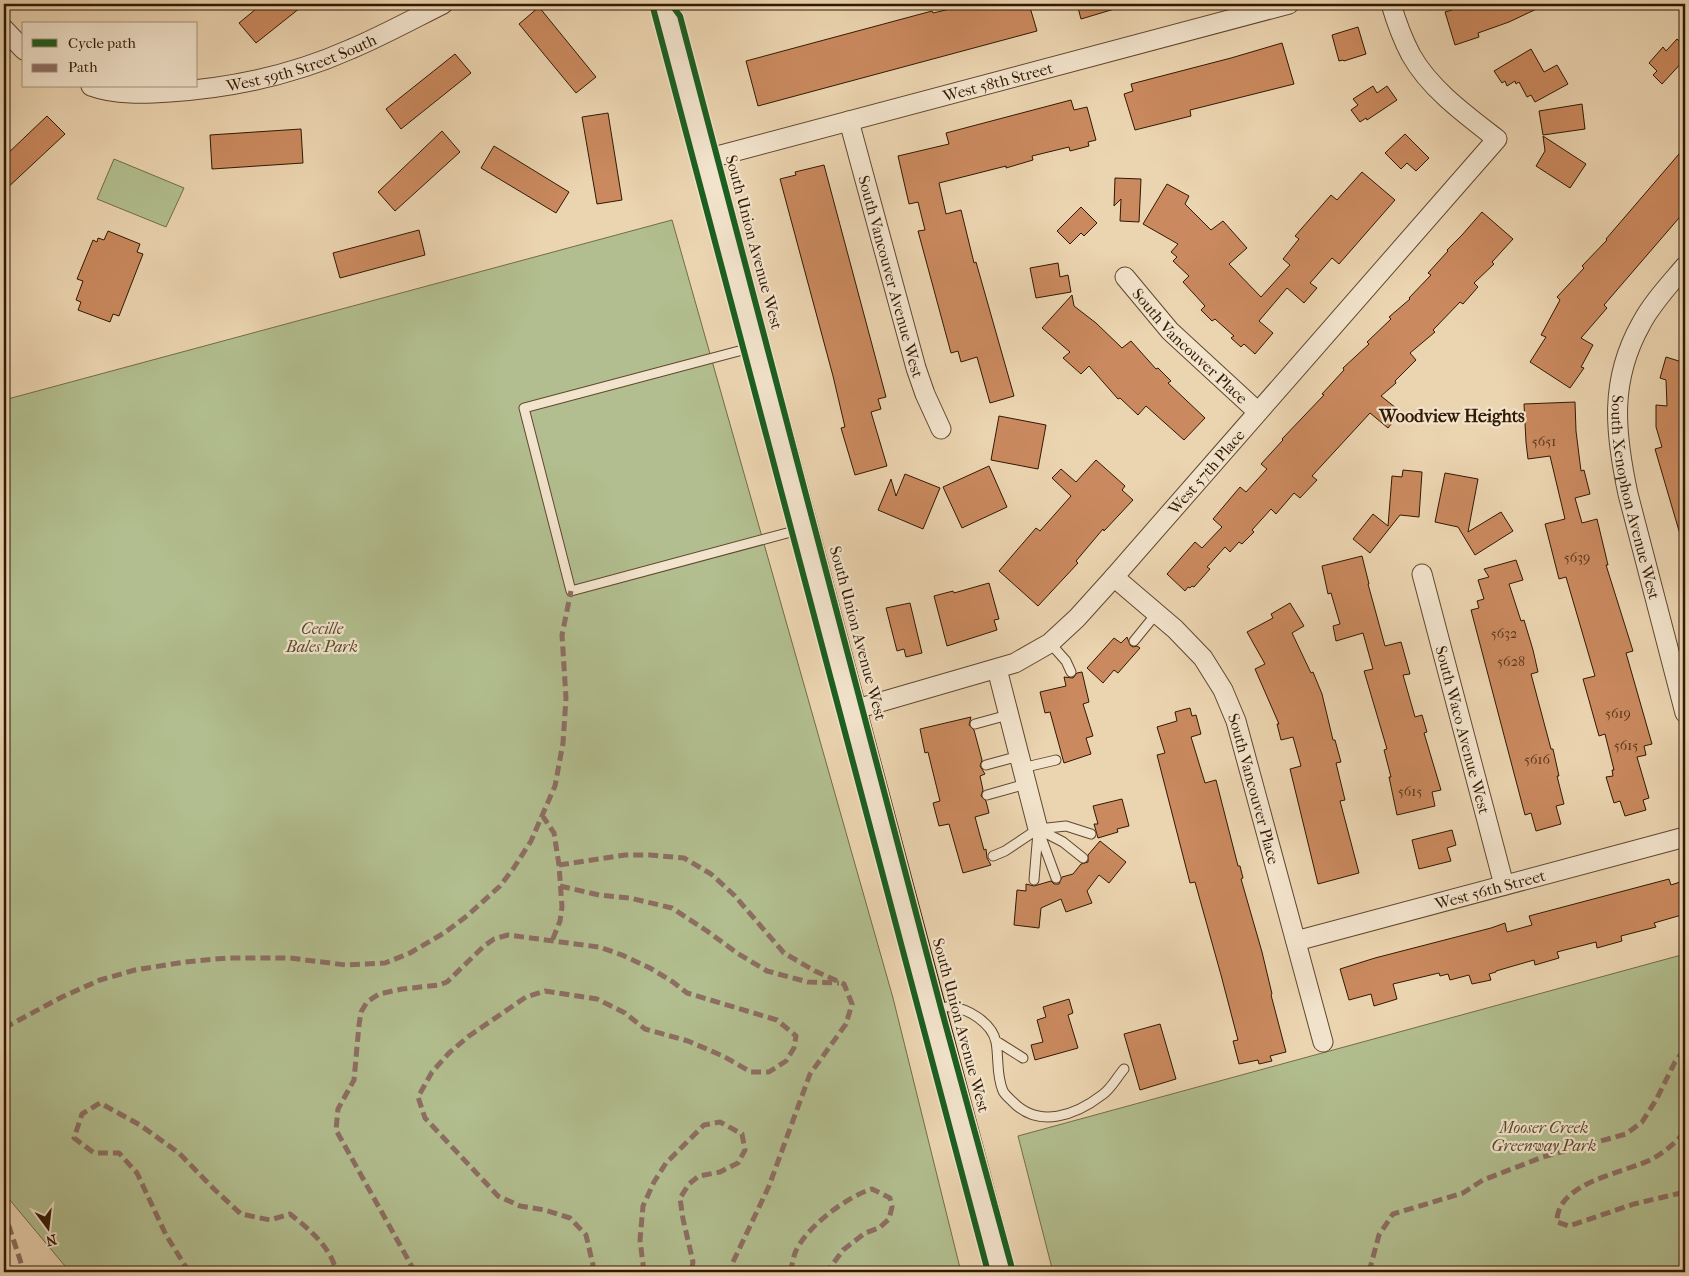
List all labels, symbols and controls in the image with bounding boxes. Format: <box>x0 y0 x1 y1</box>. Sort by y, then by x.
legend <box>22 22 198 88</box>
street label: West 59th Street South <box>224 30 379 95</box>
text: Cycle path <box>68 34 136 52</box>
text: Path <box>68 58 98 76</box>
street label: West 58th Street <box>940 58 1055 105</box>
street label: South Union Avenue West <box>722 153 787 332</box>
street label: South Vancouver Avenue West <box>855 173 928 380</box>
street label: South Vancouver Place <box>1129 284 1252 408</box>
street label: South Xenophon Avenue West <box>1608 394 1665 601</box>
district label: Woodview Heights <box>1378 406 1525 427</box>
street label: West 57th Place <box>1163 425 1249 519</box>
house number: 5651 <box>1532 433 1556 450</box>
street label: South Union Avenue West <box>826 544 891 723</box>
house number: 5639 <box>1564 549 1590 566</box>
park label: Cecille Bales Park <box>285 619 358 656</box>
house number: 5632 <box>1491 625 1517 642</box>
street label: South Waco Avenue West <box>1432 643 1494 816</box>
house number: 5628 <box>1497 653 1525 670</box>
house number: 5619 <box>1605 705 1631 722</box>
street label: South Vancouver Place <box>1224 710 1284 866</box>
house number: 5615 <box>1614 737 1638 754</box>
house number: 5616 <box>1524 751 1550 768</box>
house number: 5615 <box>1398 783 1422 800</box>
street label: West 56th Street <box>1432 865 1548 913</box>
street label: South Union Avenue West <box>929 936 994 1115</box>
park label: Mooser Creek Greenway Park <box>1492 1118 1596 1155</box>
north arrow <box>22 1204 72 1254</box>
text: N <box>44 1230 59 1250</box>

